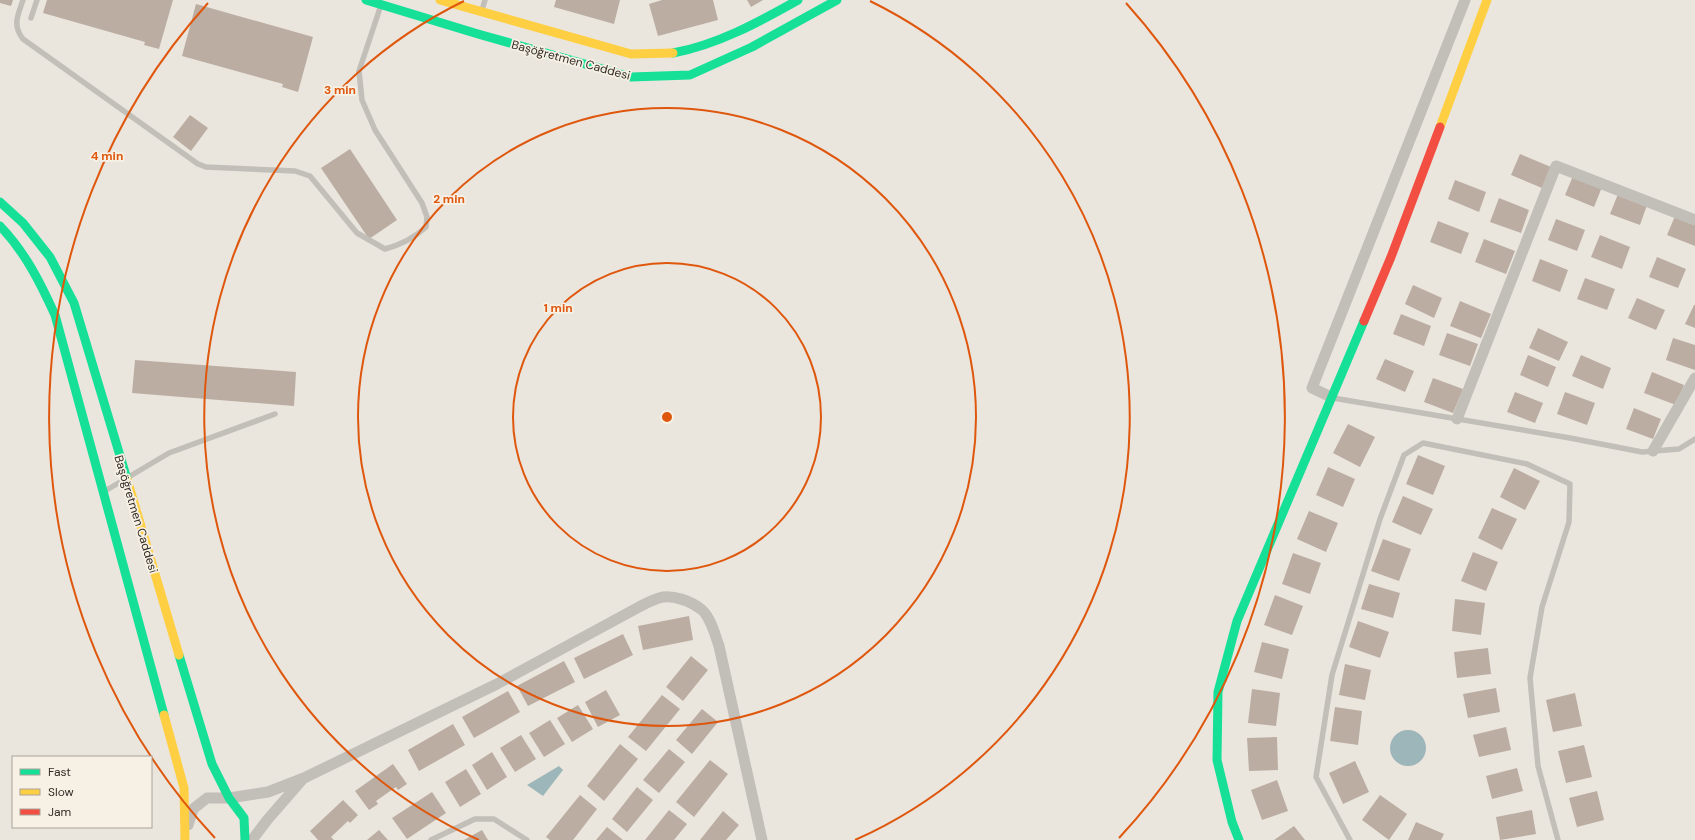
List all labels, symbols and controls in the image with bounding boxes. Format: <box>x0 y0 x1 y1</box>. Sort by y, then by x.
street label: Başöğretmen Caddesi <box>510 36 632 84</box>
text: 3 min <box>324 82 356 98</box>
text: 4 min <box>91 148 123 164</box>
text: 2 min <box>433 191 465 207</box>
text: 1 min <box>543 300 573 316</box>
centre of rings <box>660 410 674 424</box>
street label: Başöğretmen Caddesi <box>110 453 162 575</box>
legend <box>12 756 152 828</box>
text: Fast <box>48 764 71 780</box>
text: Slow <box>48 784 74 800</box>
text: Jam <box>48 804 71 820</box>

